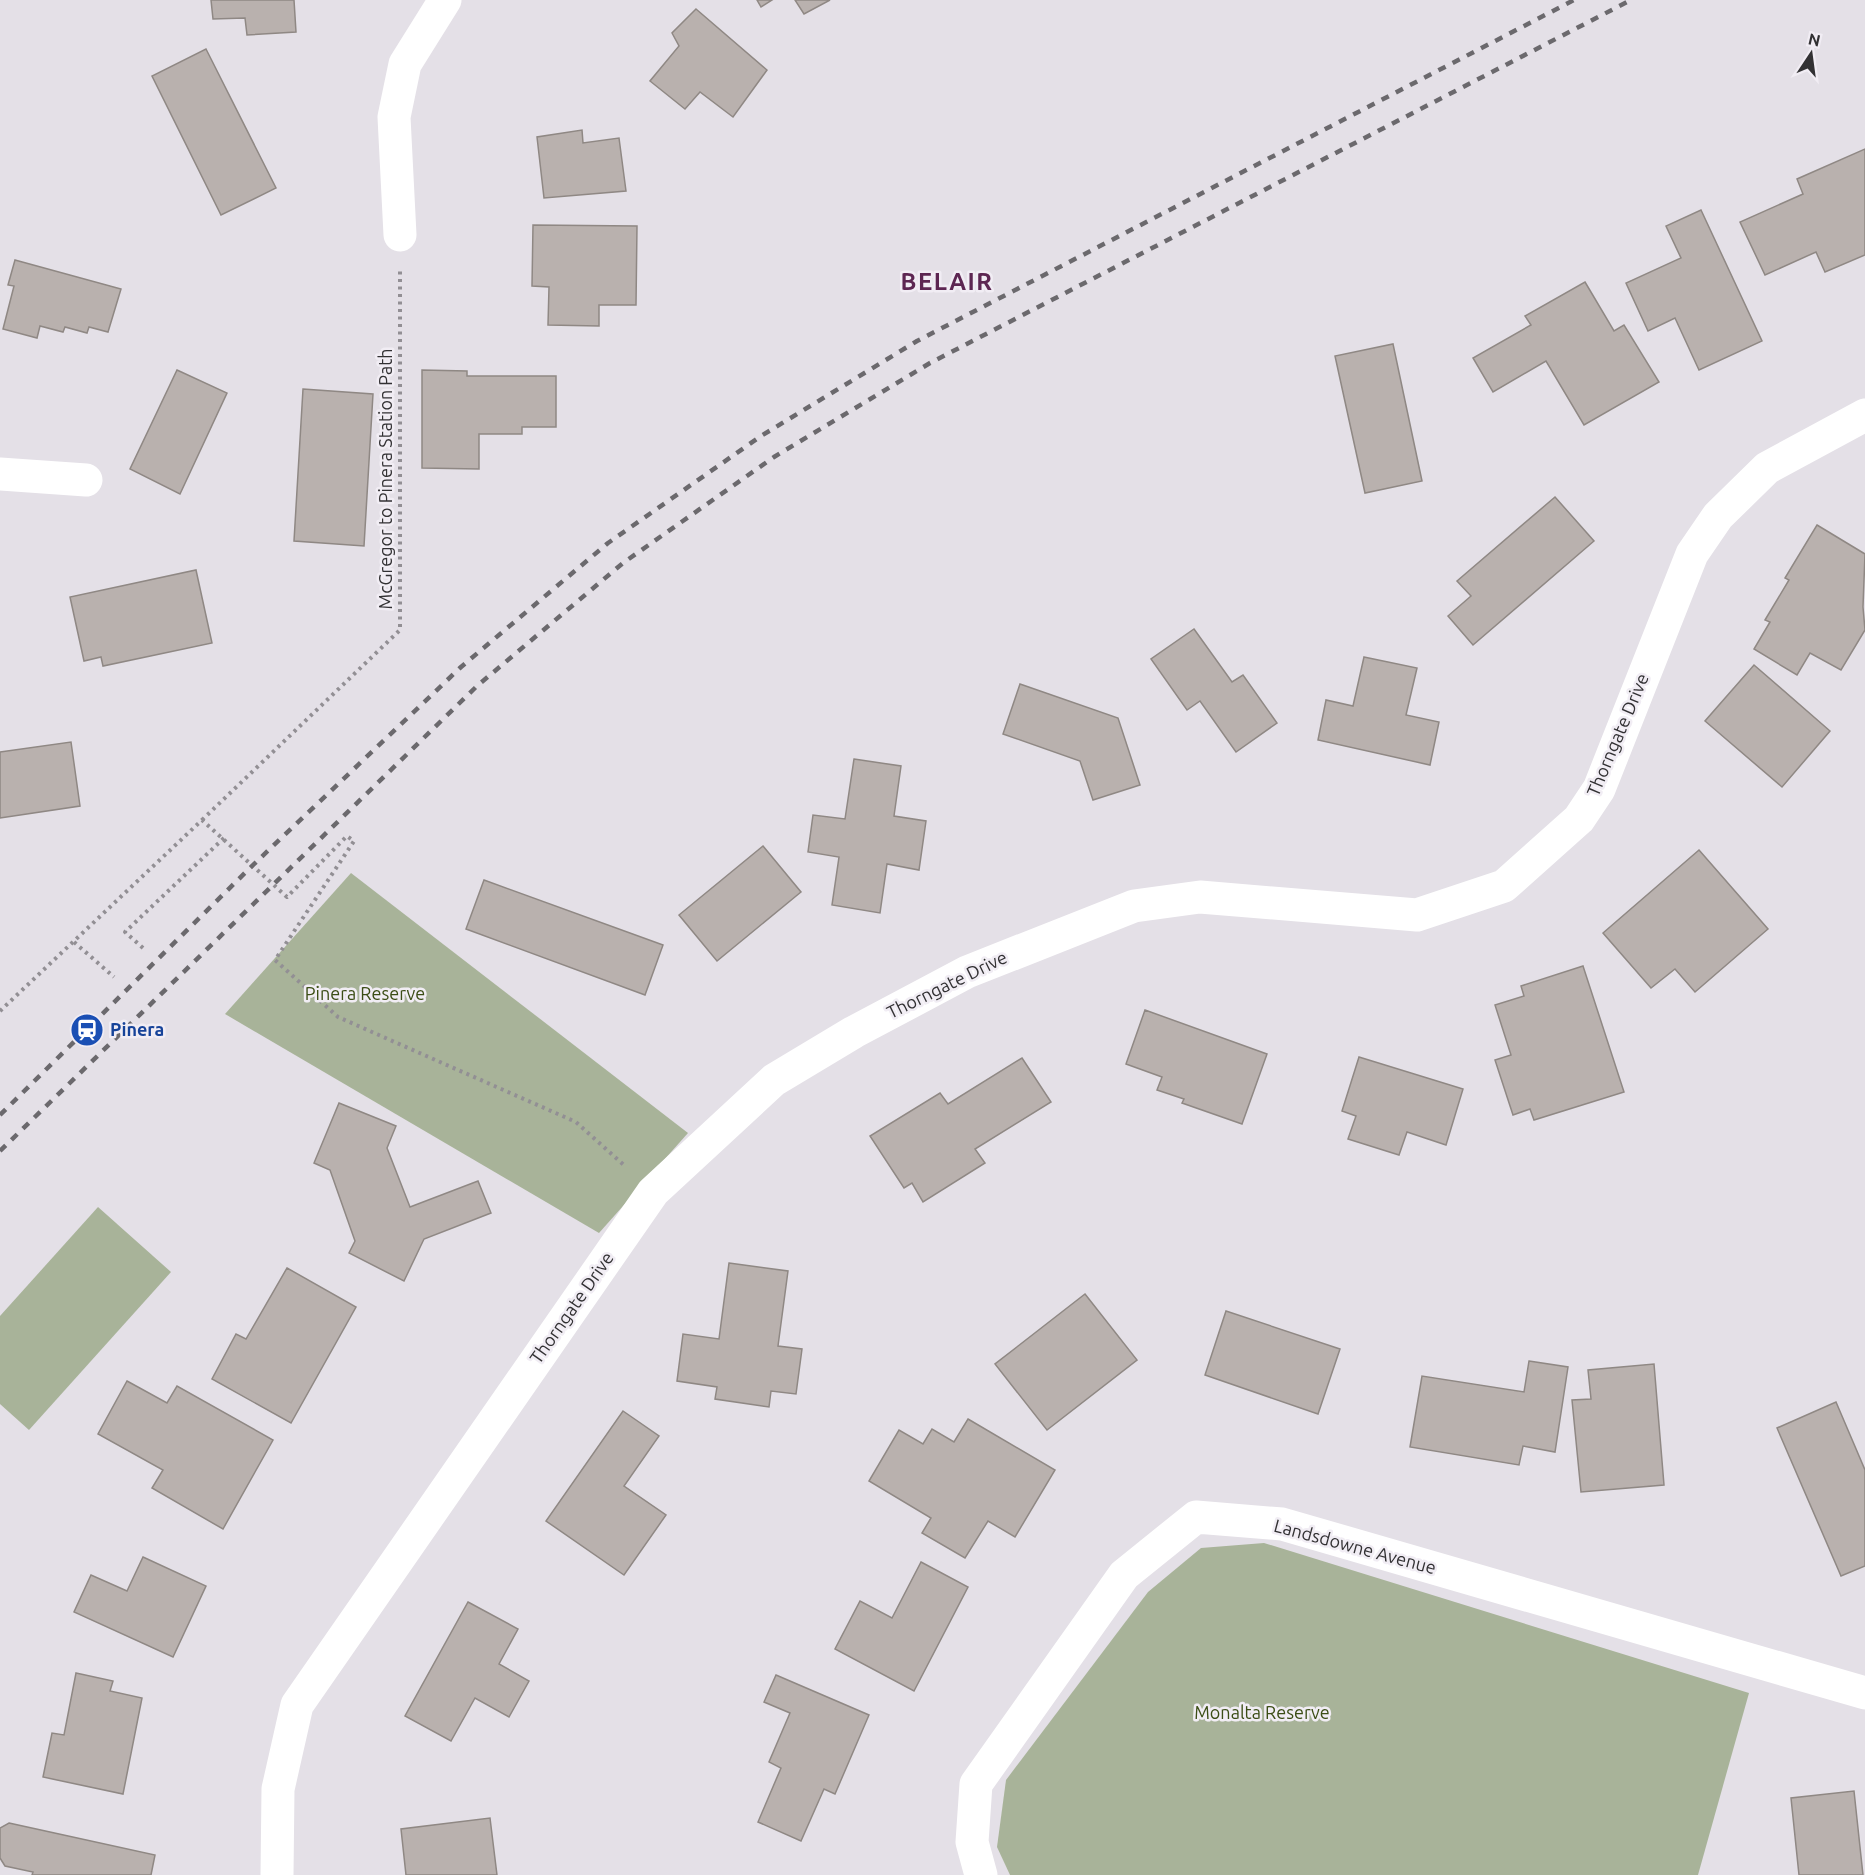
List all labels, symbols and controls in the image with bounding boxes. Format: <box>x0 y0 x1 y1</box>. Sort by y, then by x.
north arrow <box>1781 24 1841 84</box>
text: N <box>1807 29 1822 49</box>
district label: BELAIR <box>901 268 993 295</box>
street label: McGregor to Pinera Station Path <box>375 348 395 610</box>
street label: Thorngate Drive <box>1582 670 1652 799</box>
street label: Thorngate Drive <box>883 946 1010 1022</box>
park label: Pinera Reserve <box>305 983 425 1003</box>
station icon: Pinera <box>69 1012 105 1048</box>
place label: Pinera <box>110 1019 164 1039</box>
street label: Thorngate Drive <box>525 1248 617 1367</box>
street label: Landsdowne Avenue <box>1272 1515 1439 1577</box>
park label: Monalta Reserve <box>1194 1702 1330 1722</box>

